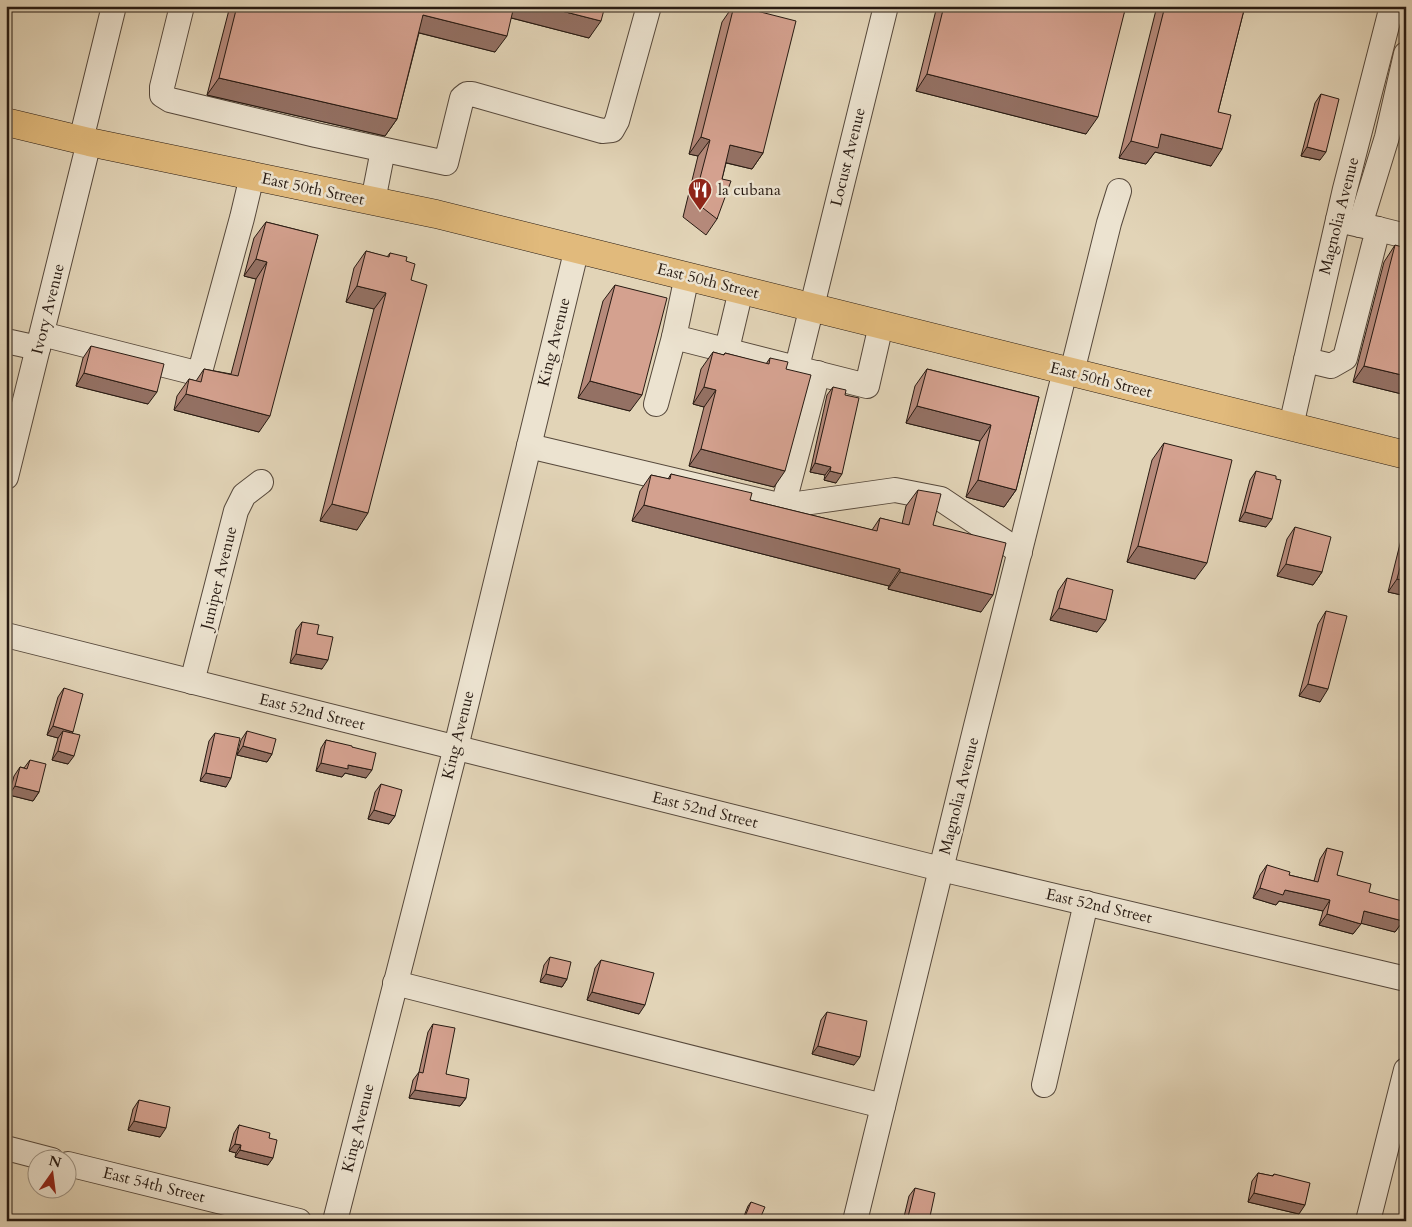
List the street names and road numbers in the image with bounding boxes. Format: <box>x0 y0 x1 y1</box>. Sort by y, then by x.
street label: Locust Avenue <box>825 105 871 209</box>
street label: Magnolia Avenue <box>1314 155 1364 277</box>
street label: East 50th Street <box>260 167 366 211</box>
street label: East 50th Street <box>655 258 761 304</box>
street label: Ivory Avenue <box>26 261 70 357</box>
street label: King Avenue <box>532 295 576 389</box>
street label: East 50th Street <box>1048 357 1154 403</box>
street label: Juniper Avenue <box>195 524 242 634</box>
street label: East 52nd Street <box>257 688 367 736</box>
street label: King Avenue <box>436 688 480 782</box>
street label: Magnolia Avenue <box>934 735 984 857</box>
street label: East 52nd Street <box>650 786 760 834</box>
street label: East 52nd Street <box>1044 883 1154 929</box>
street label: King Avenue <box>336 1081 380 1175</box>
street label: East 54th Street <box>101 1162 207 1208</box>

